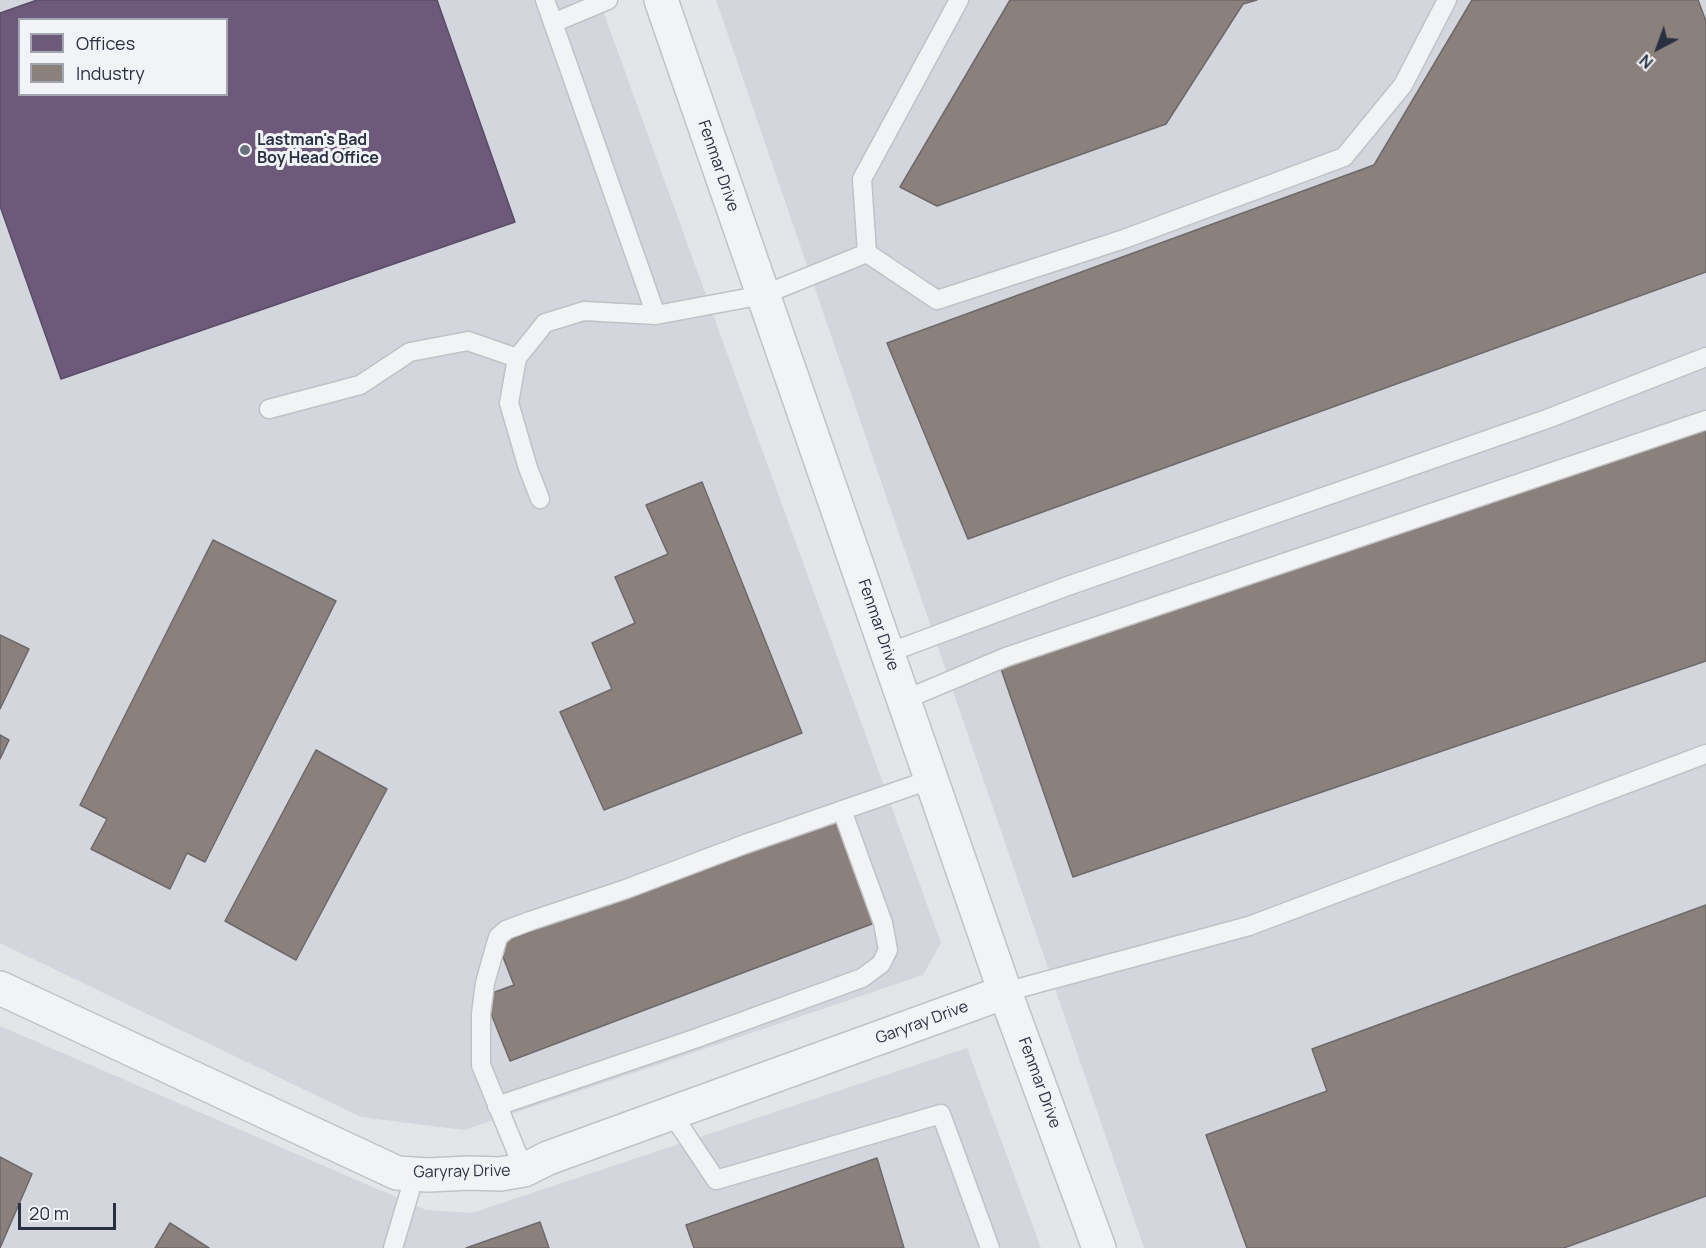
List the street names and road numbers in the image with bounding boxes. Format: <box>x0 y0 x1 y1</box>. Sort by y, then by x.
street label: Fenmar Drive <box>693 118 743 214</box>
street label: Fenmar Drive <box>853 577 903 673</box>
street label: Garyray Drive <box>873 997 971 1049</box>
street label: Fenmar Drive <box>1014 1035 1064 1131</box>
street label: Garyray Drive <box>413 1162 511 1182</box>

